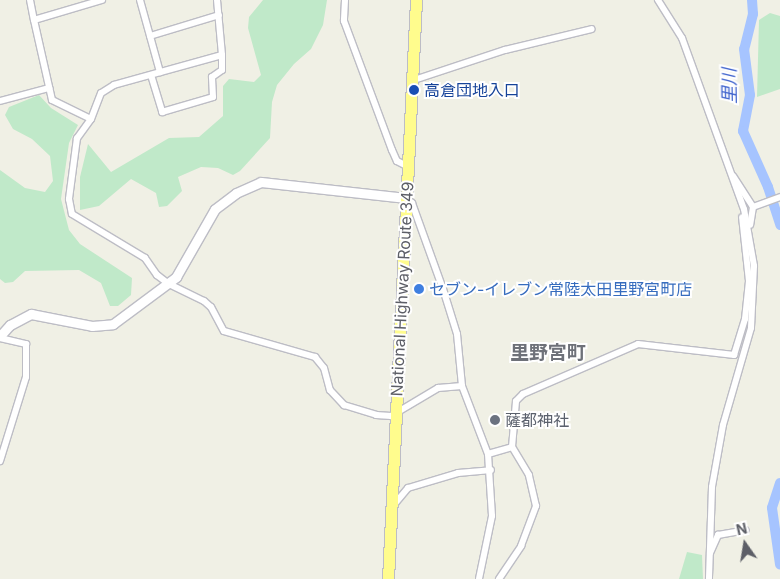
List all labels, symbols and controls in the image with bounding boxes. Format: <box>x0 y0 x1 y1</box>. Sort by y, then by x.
water label: 里川 <box>719 68 741 104</box>
place label: 高倉団地入口 <box>424 80 520 100</box>
marker: 高倉団地入口 <box>408 84 420 96</box>
street label: National Highway Route 349 <box>387 181 417 397</box>
place label: セブン-イレブン常陸太田里野宮町店 <box>429 279 692 299</box>
marker: セブン-イレブン常陸太田里野宮町店 <box>413 283 425 295</box>
district label: 里野宮町 <box>510 342 586 364</box>
place label: 薩都神社 <box>505 410 569 430</box>
marker: 薩都神社 <box>489 414 501 426</box>
north arrow <box>720 519 770 569</box>
text: N <box>734 519 749 538</box>

